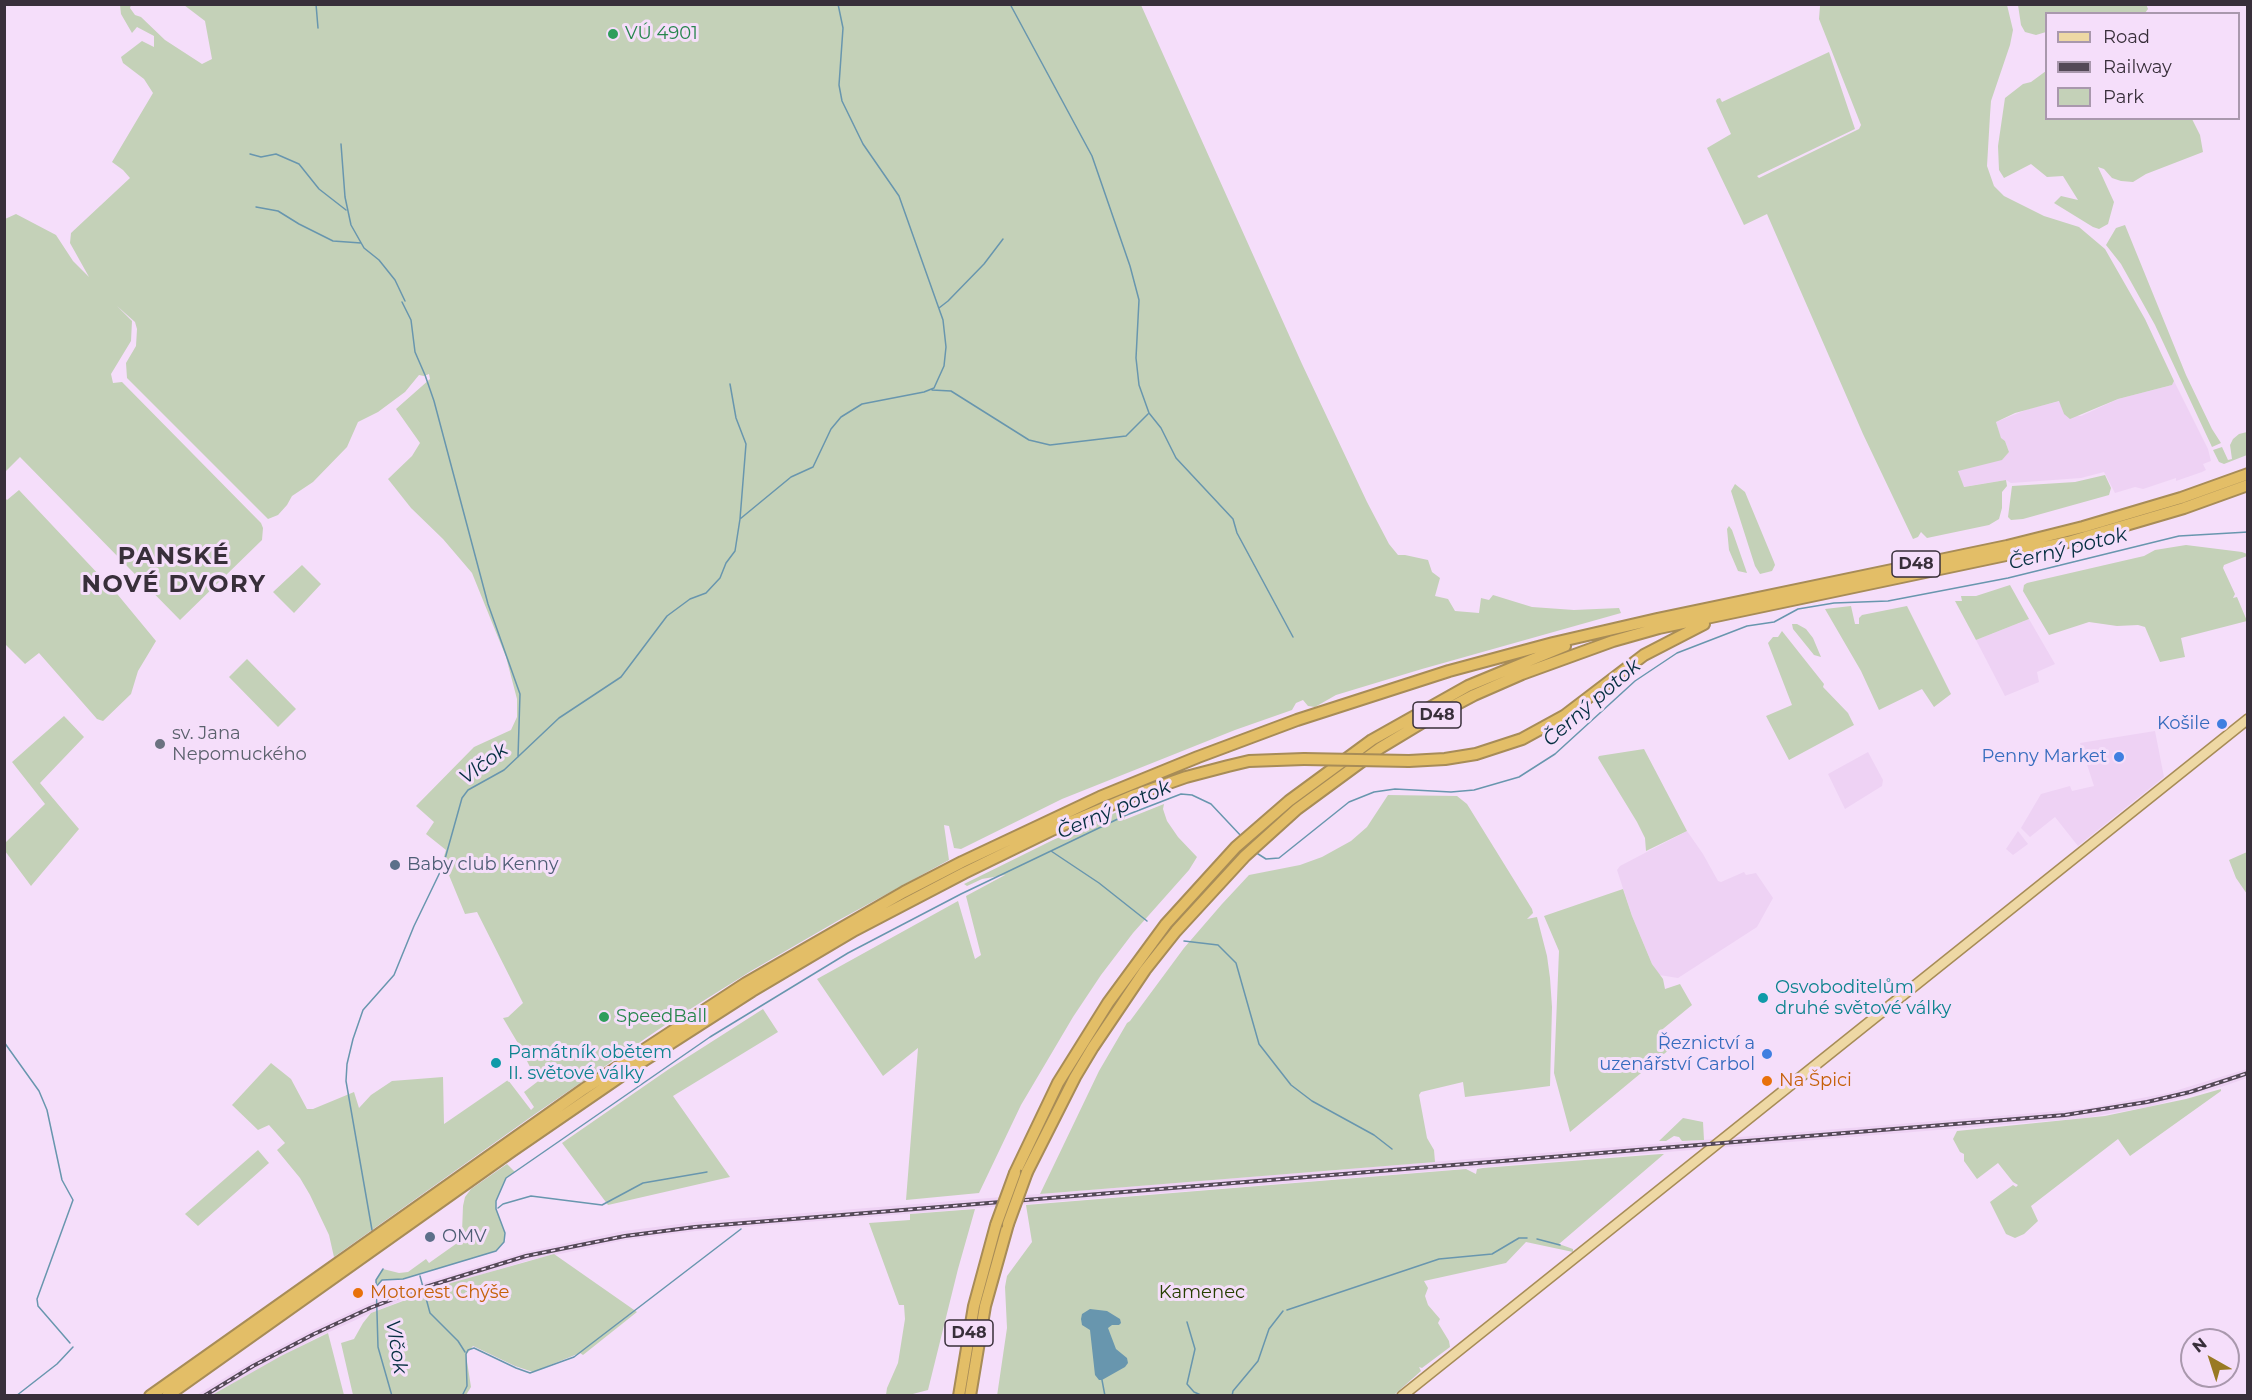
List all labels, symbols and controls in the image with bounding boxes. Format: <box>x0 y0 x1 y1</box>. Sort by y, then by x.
legend <box>2045 12 2240 120</box>
place label: VÚ 4901 <box>625 23 698 45</box>
text: Road <box>2103 26 2150 48</box>
marker: VÚ 4901 <box>606 27 620 41</box>
text: Railway <box>2103 56 2172 78</box>
text: Park <box>2103 86 2144 108</box>
water label: Černý potok <box>2006 523 2130 575</box>
district label: PANSKÉ NOVÉ DVORY <box>81 543 267 599</box>
road number: D48 <box>1892 551 1940 577</box>
water label: Černý potok <box>1538 654 1646 752</box>
road number: D48 <box>1413 702 1461 728</box>
place label: Košile <box>2157 713 2210 735</box>
marker: Košile <box>2215 717 2229 731</box>
place label: sv. Jana Nepomuckého <box>172 723 307 766</box>
marker: sv. Jana Nepomuckého <box>153 737 167 751</box>
water label: Vlčok <box>455 738 513 790</box>
place label: Penny Market <box>1982 746 2107 768</box>
marker: Penny Market <box>2112 750 2126 764</box>
water label: Černý potok <box>1053 775 1175 845</box>
place label: Baby club Kenny <box>407 854 558 876</box>
marker: Baby club Kenny <box>388 858 402 872</box>
place label: Osvoboditelům druhé světové války <box>1775 977 1951 1020</box>
marker: Osvoboditelům druhé světové války <box>1756 991 1770 1005</box>
place label: SpeedBall <box>616 1006 707 1028</box>
marker: SpeedBall <box>597 1010 611 1024</box>
place label: Řeznictví a uzenářství Carbol <box>1599 1033 1755 1076</box>
place label: Památník obětem II. světové války <box>508 1042 672 1084</box>
marker: Řeznictví a uzenářství Carbol <box>1760 1047 1774 1061</box>
marker: Památník obětem II. světové války <box>489 1056 503 1070</box>
place label: Na Špici <box>1779 1070 1852 1092</box>
marker: Na Špici <box>1760 1074 1774 1088</box>
place label: OMV <box>442 1226 487 1248</box>
marker: OMV <box>423 1230 437 1244</box>
place label: Motorest Chýše <box>370 1282 509 1304</box>
park label: Kamenec <box>1159 1282 1245 1304</box>
marker: Motorest Chýše <box>351 1286 365 1300</box>
water label: Vlčok <box>380 1318 412 1376</box>
road number: D48 <box>945 1320 993 1346</box>
north arrow <box>2180 1328 2240 1388</box>
text: N <box>2189 1334 2211 1357</box>

